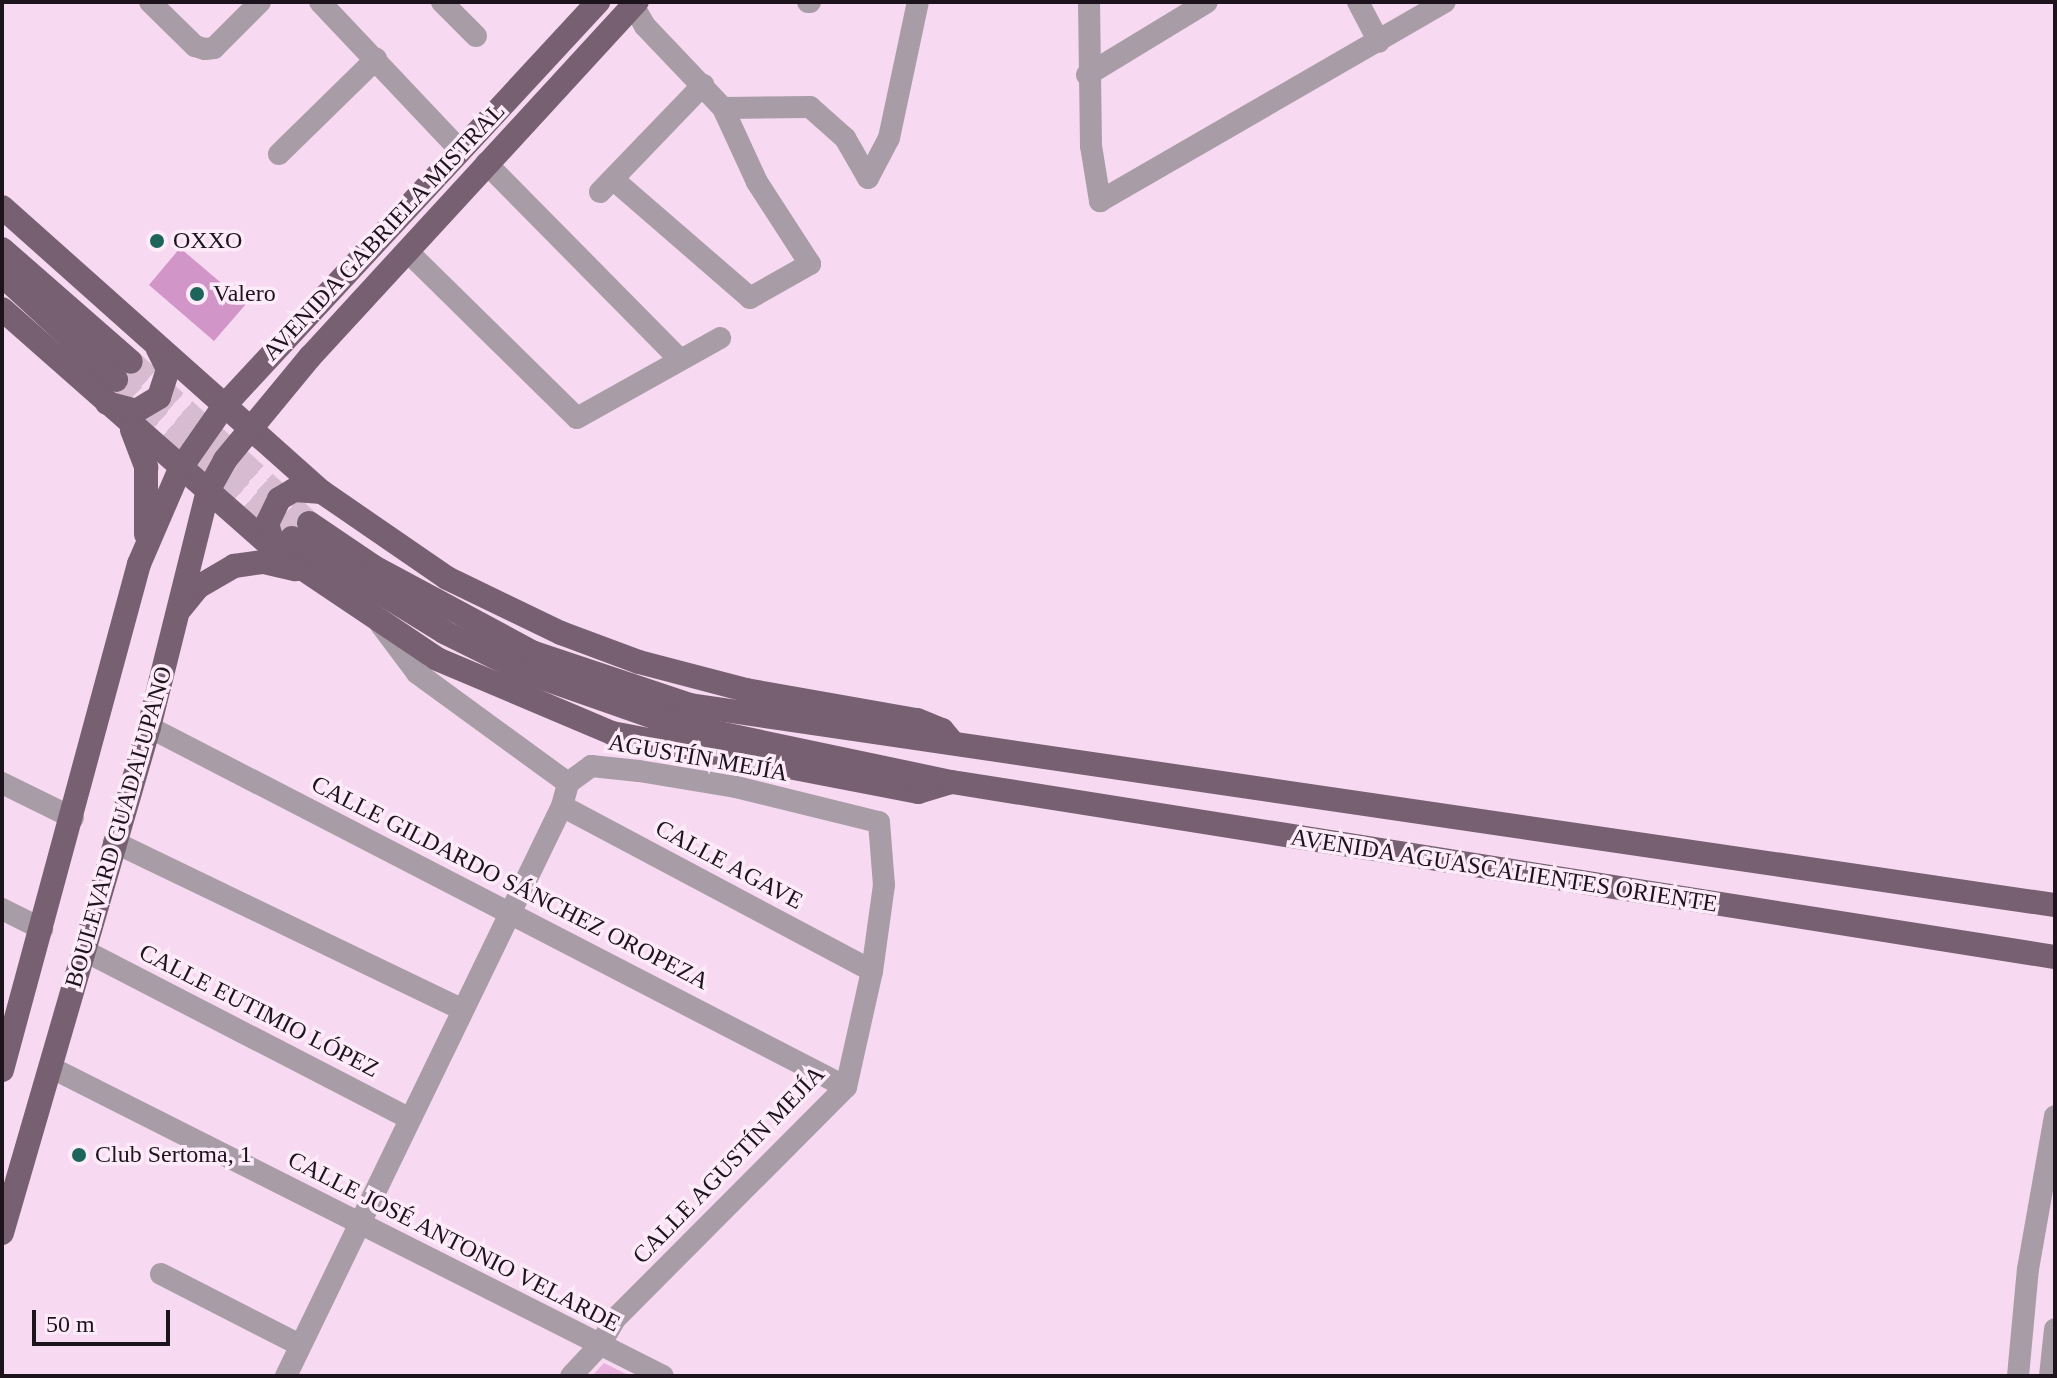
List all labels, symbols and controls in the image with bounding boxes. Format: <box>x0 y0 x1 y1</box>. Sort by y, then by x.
street label: AVENIDA GABRIELA MISTRAL <box>256 96 512 368</box>
place label: OXXO <box>173 227 242 255</box>
marker: OXXO <box>148 232 166 250</box>
place label: Valero <box>213 280 276 308</box>
marker: Valero <box>188 285 206 303</box>
street label: BOULEVARD GUADALUPANO <box>59 663 179 991</box>
street label: AGUSTÍN MEJÍA <box>606 728 790 788</box>
street label: CALLE GILDARDO SÁNCHEZ OROPEZA <box>307 770 713 996</box>
street label: CALLE AGAVE <box>650 814 808 916</box>
street label: AVENIDA AGUASCALIENTES ORIENTE <box>1287 823 1721 919</box>
street label: CALLE EUTIMIO LÓPEZ <box>134 938 384 1084</box>
street label: CALLE AGUSTÍN MEJÍA <box>626 1060 832 1270</box>
place label: Club Sertoma, 1 <box>95 1141 252 1169</box>
street label: CALLE JOSÉ ANTONIO VELARDE <box>282 1145 626 1339</box>
marker: Club Sertoma, 1 <box>70 1146 88 1164</box>
scale bar <box>36 1294 174 1344</box>
text: 50 m <box>46 1311 95 1337</box>

